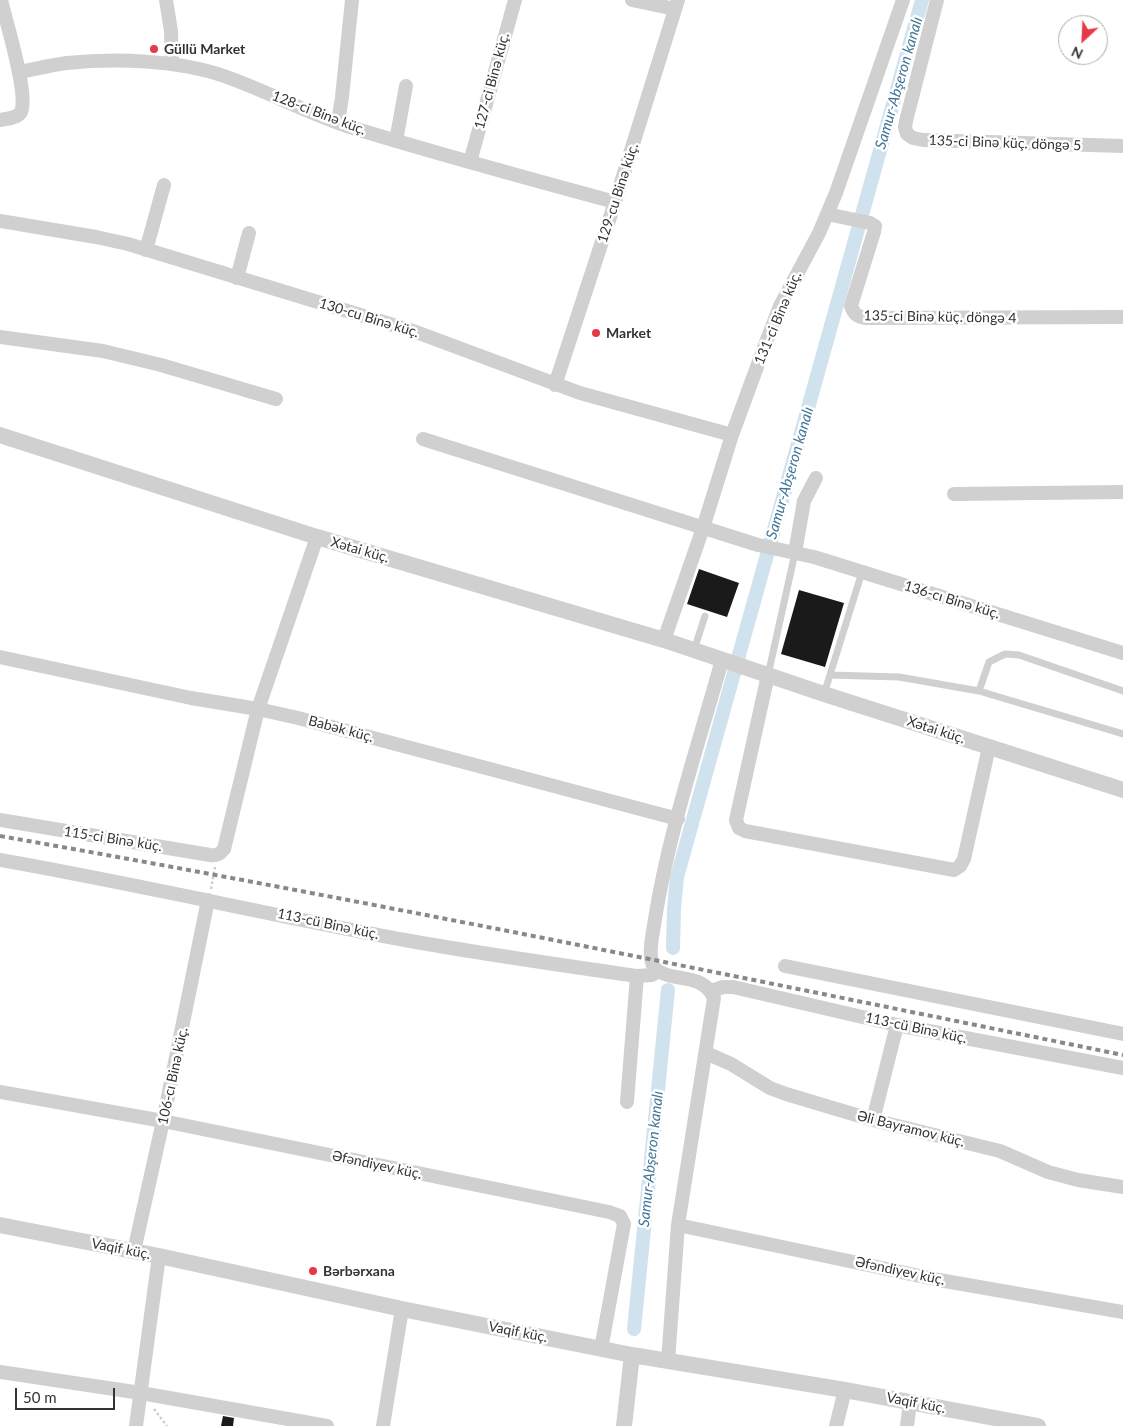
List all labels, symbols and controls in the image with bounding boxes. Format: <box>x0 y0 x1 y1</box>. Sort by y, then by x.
water label: Samur-Abşeron kanalı <box>872 15 926 151</box>
north arrow <box>1058 15 1108 65</box>
street label: 127-ci Binə küç. <box>471 31 513 131</box>
place label: Güllü Market <box>164 41 245 57</box>
marker: Güllü Market <box>148 43 160 55</box>
text: N <box>1068 43 1085 63</box>
street label: 128-ci Binə küç. <box>270 87 368 139</box>
street label: 135-ci Binə küç. döngə 5 <box>928 132 1082 154</box>
street label: 129-cu Binə küç. <box>594 141 642 245</box>
street label: 131-ci Binə küç. <box>751 269 805 367</box>
street label: 130-cu Binə küç. <box>317 295 421 341</box>
street label: 135-ci Binə küç. döngə 4 <box>864 307 1016 327</box>
place label: Market <box>606 325 651 341</box>
marker: Market <box>590 327 602 339</box>
water label: Samur-Abşeron kanalı <box>763 405 817 541</box>
street label: Xətai küç. <box>329 534 391 566</box>
street label: 136-cı Binə küç. <box>902 577 1002 623</box>
street label: Babək küç. <box>307 712 375 746</box>
street label: Xətai küç. <box>905 713 967 747</box>
street label: 115-ci Binə küç. <box>63 823 163 855</box>
street label: 113-cü Binə küç. <box>276 905 380 943</box>
street label: 113-cü Binə küç. <box>864 1009 968 1047</box>
street label: 106-cı Binə küç. <box>154 1026 192 1126</box>
water label: Samur-Abşeron kanalı <box>635 1090 667 1228</box>
street label: Əli Bayramov küç. <box>856 1108 966 1150</box>
street label: Əfəndiyev küç. <box>331 1147 423 1183</box>
street label: Vaqif küç. <box>90 1235 152 1263</box>
street label: Əfəndiyev küç. <box>854 1253 946 1289</box>
place label: Bərbərxana <box>323 1263 395 1279</box>
marker: Bərbərxana <box>307 1265 319 1277</box>
street label: Vaqif küç. <box>487 1318 549 1346</box>
scale bar <box>18 1378 118 1410</box>
text: 50 m <box>23 1388 57 1406</box>
street label: Vaqif küç. <box>885 1389 947 1417</box>

